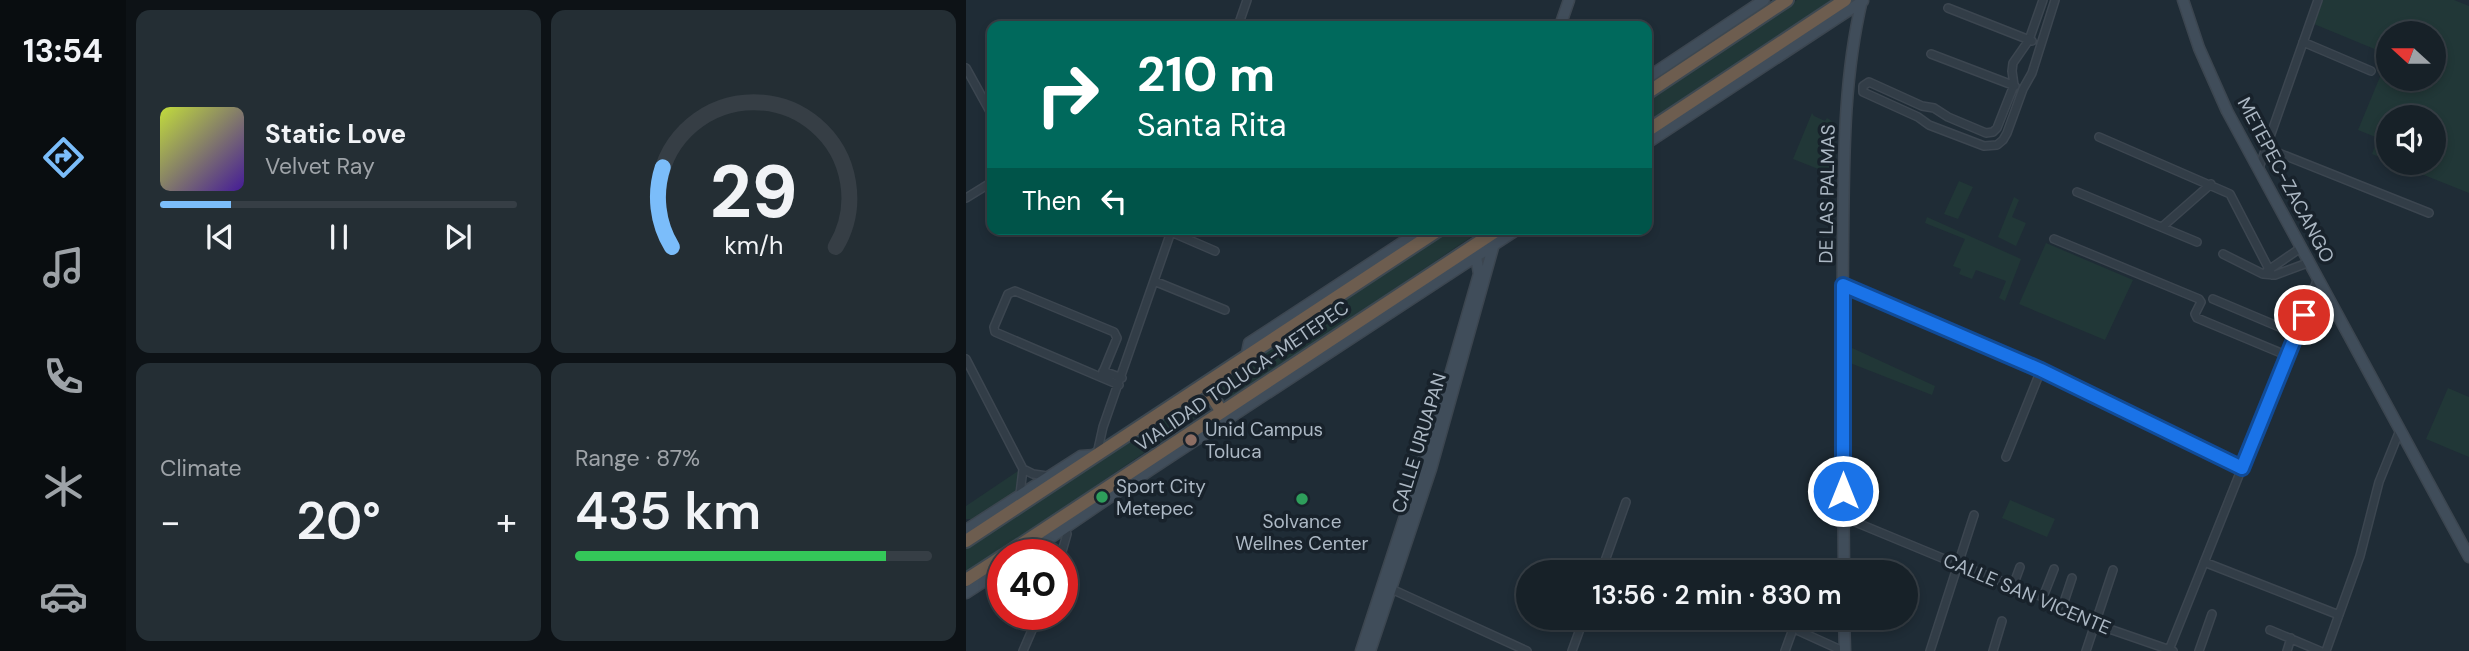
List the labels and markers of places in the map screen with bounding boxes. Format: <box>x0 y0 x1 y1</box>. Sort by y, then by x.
pin <box>2274 285 2334 345</box>
place label: Unid Campus Toluca <box>1205 417 1323 464</box>
marker: Unid Campus Toluca <box>1183 432 1199 448</box>
place label: Sport City Metepec <box>1116 474 1206 521</box>
marker: Sport City Metepec <box>1094 489 1110 505</box>
marker: Solvance Wellnes Center <box>1294 491 1310 507</box>
place label: Solvance Wellnes Center <box>1235 509 1369 556</box>

